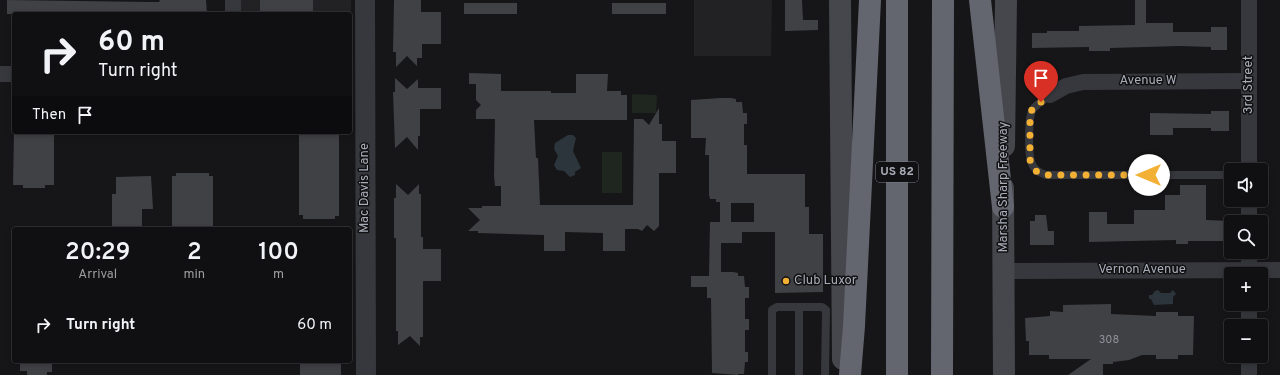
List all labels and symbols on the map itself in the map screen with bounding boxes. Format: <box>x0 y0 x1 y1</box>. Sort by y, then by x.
street label: 3rd Street <box>1241 56 1257 114</box>
pin <box>1024 61 1058 102</box>
street label: Avenue W <box>1119 73 1177 89</box>
street label: Marsha Sharp Freeway <box>996 121 1012 252</box>
street label: Mac Davis Lane <box>357 143 373 233</box>
position arrow <box>1128 154 1170 196</box>
road number: US 82 <box>876 162 918 182</box>
street label: Vernon Avenue <box>1098 262 1186 278</box>
place label: Club Luxor <box>794 273 857 289</box>
marker: Club Luxor <box>781 276 791 286</box>
house number: 308 <box>1099 333 1119 347</box>

